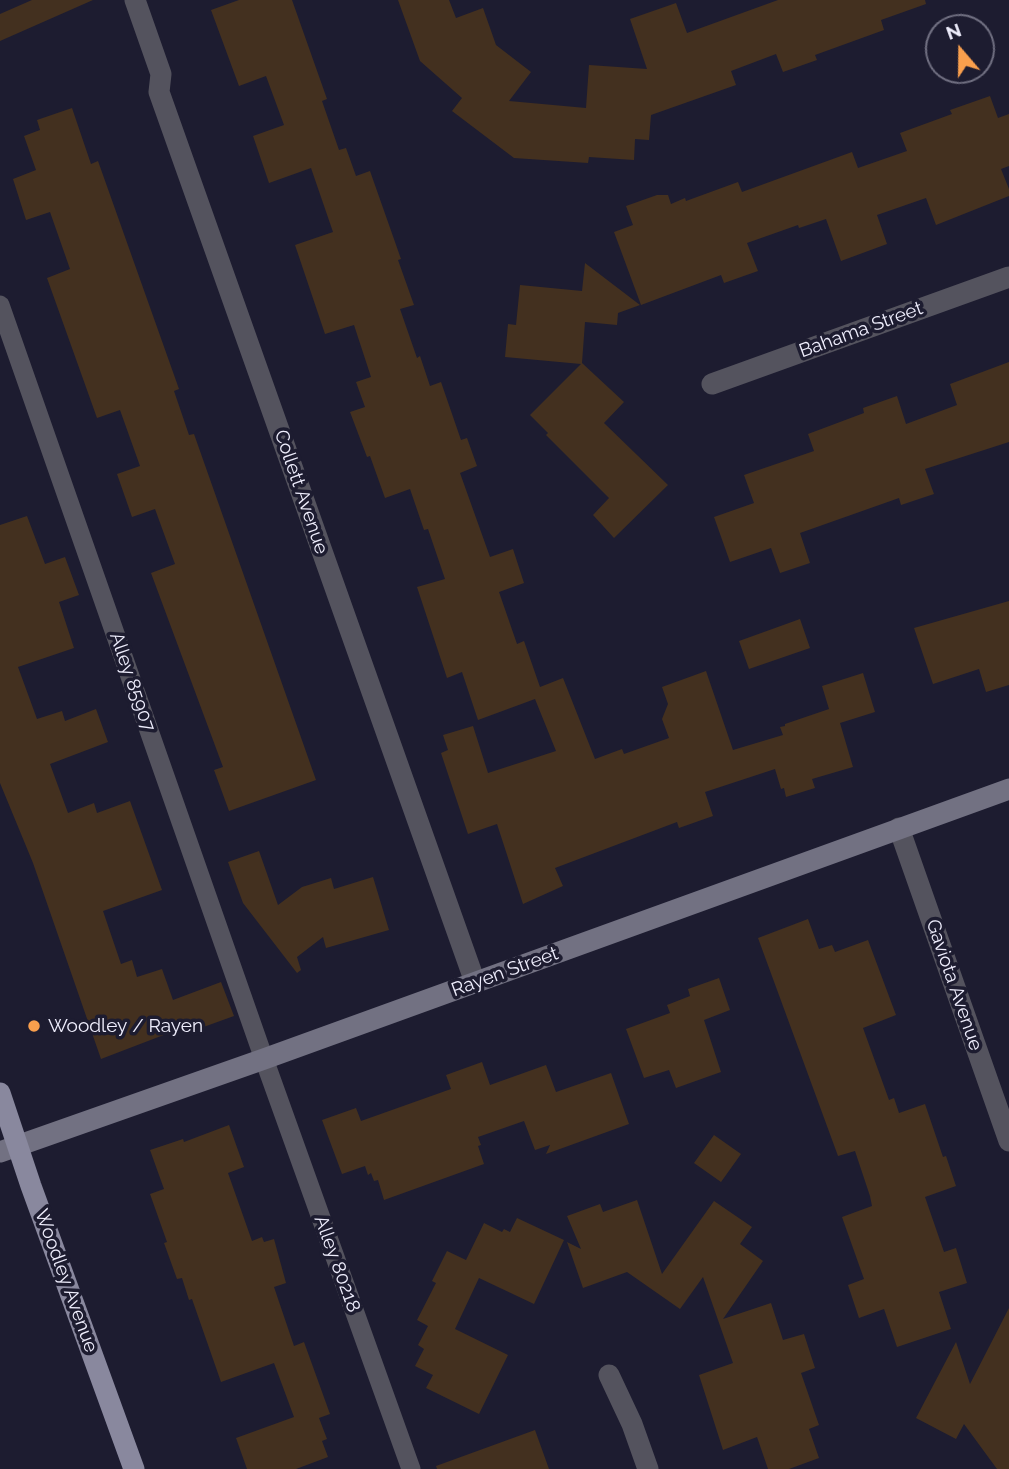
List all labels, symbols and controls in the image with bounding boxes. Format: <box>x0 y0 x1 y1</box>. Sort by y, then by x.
north arrow <box>925 14 995 84</box>
text: N <box>943 18 964 44</box>
street label: Bahama Street <box>796 297 926 363</box>
street label: Collett Avenue <box>269 427 333 557</box>
street label: Alley 85907 <box>104 629 160 735</box>
street label: Gaviota Avenue <box>921 916 987 1054</box>
street label: Rayen Street <box>448 942 562 1002</box>
place label: Woodley / Rayen <box>48 1015 203 1037</box>
marker: Woodley / Rayen <box>26 1018 42 1034</box>
street label: Woodley Avenue <box>29 1206 103 1356</box>
street label: Alley 80218 <box>309 1212 365 1316</box>

